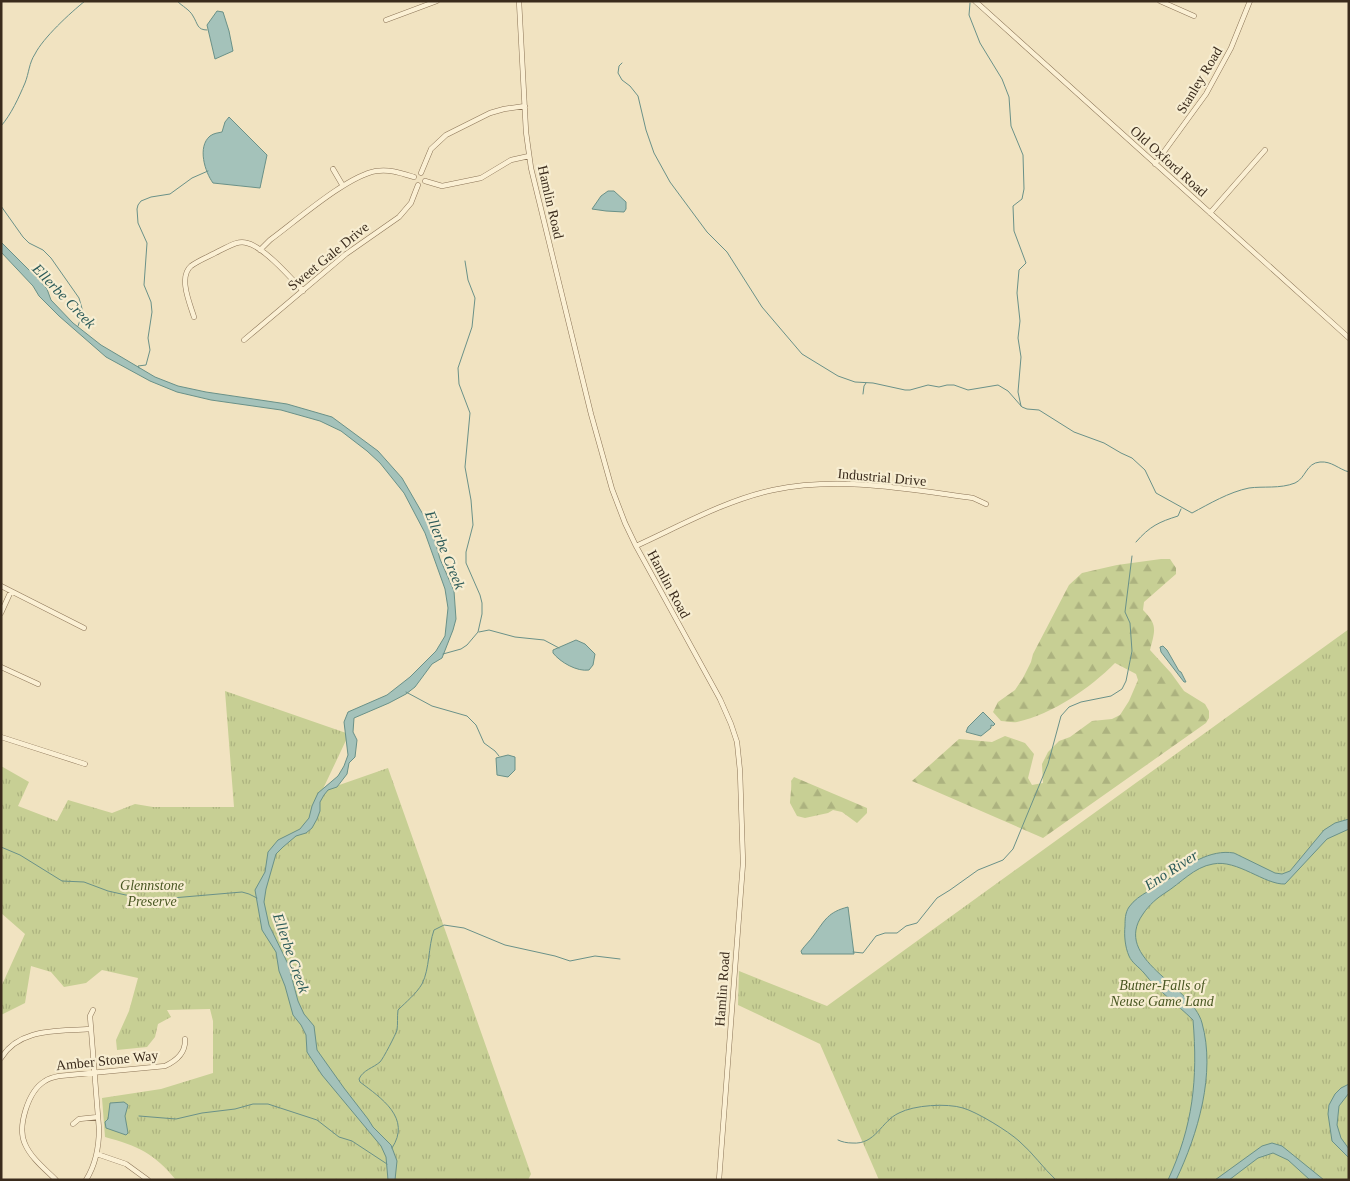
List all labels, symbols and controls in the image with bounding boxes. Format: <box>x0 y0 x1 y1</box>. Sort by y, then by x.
street label: Stanley Road <box>1174 44 1225 116</box>
street label: Old Oxford Road <box>1127 123 1210 200</box>
street label: Hamlin Road <box>535 164 566 240</box>
street label: Sweet Gale Drive <box>285 219 372 294</box>
water label: Ellerbe Creek <box>29 260 99 332</box>
street label: Industrial Drive <box>837 466 927 489</box>
water label: Ellerbe Creek <box>422 508 468 592</box>
street label: Hamlin Road <box>644 548 693 621</box>
water label: Eno River <box>1140 847 1201 894</box>
park label: Glennstone Preserve <box>120 878 184 909</box>
water label: Ellerbe Creek <box>270 910 312 995</box>
street label: Hamlin Road <box>712 951 733 1027</box>
park label: Butner-Falls of Neuse Game Land <box>1109 978 1215 1009</box>
street label: Amber Stone Way <box>55 1048 159 1073</box>

